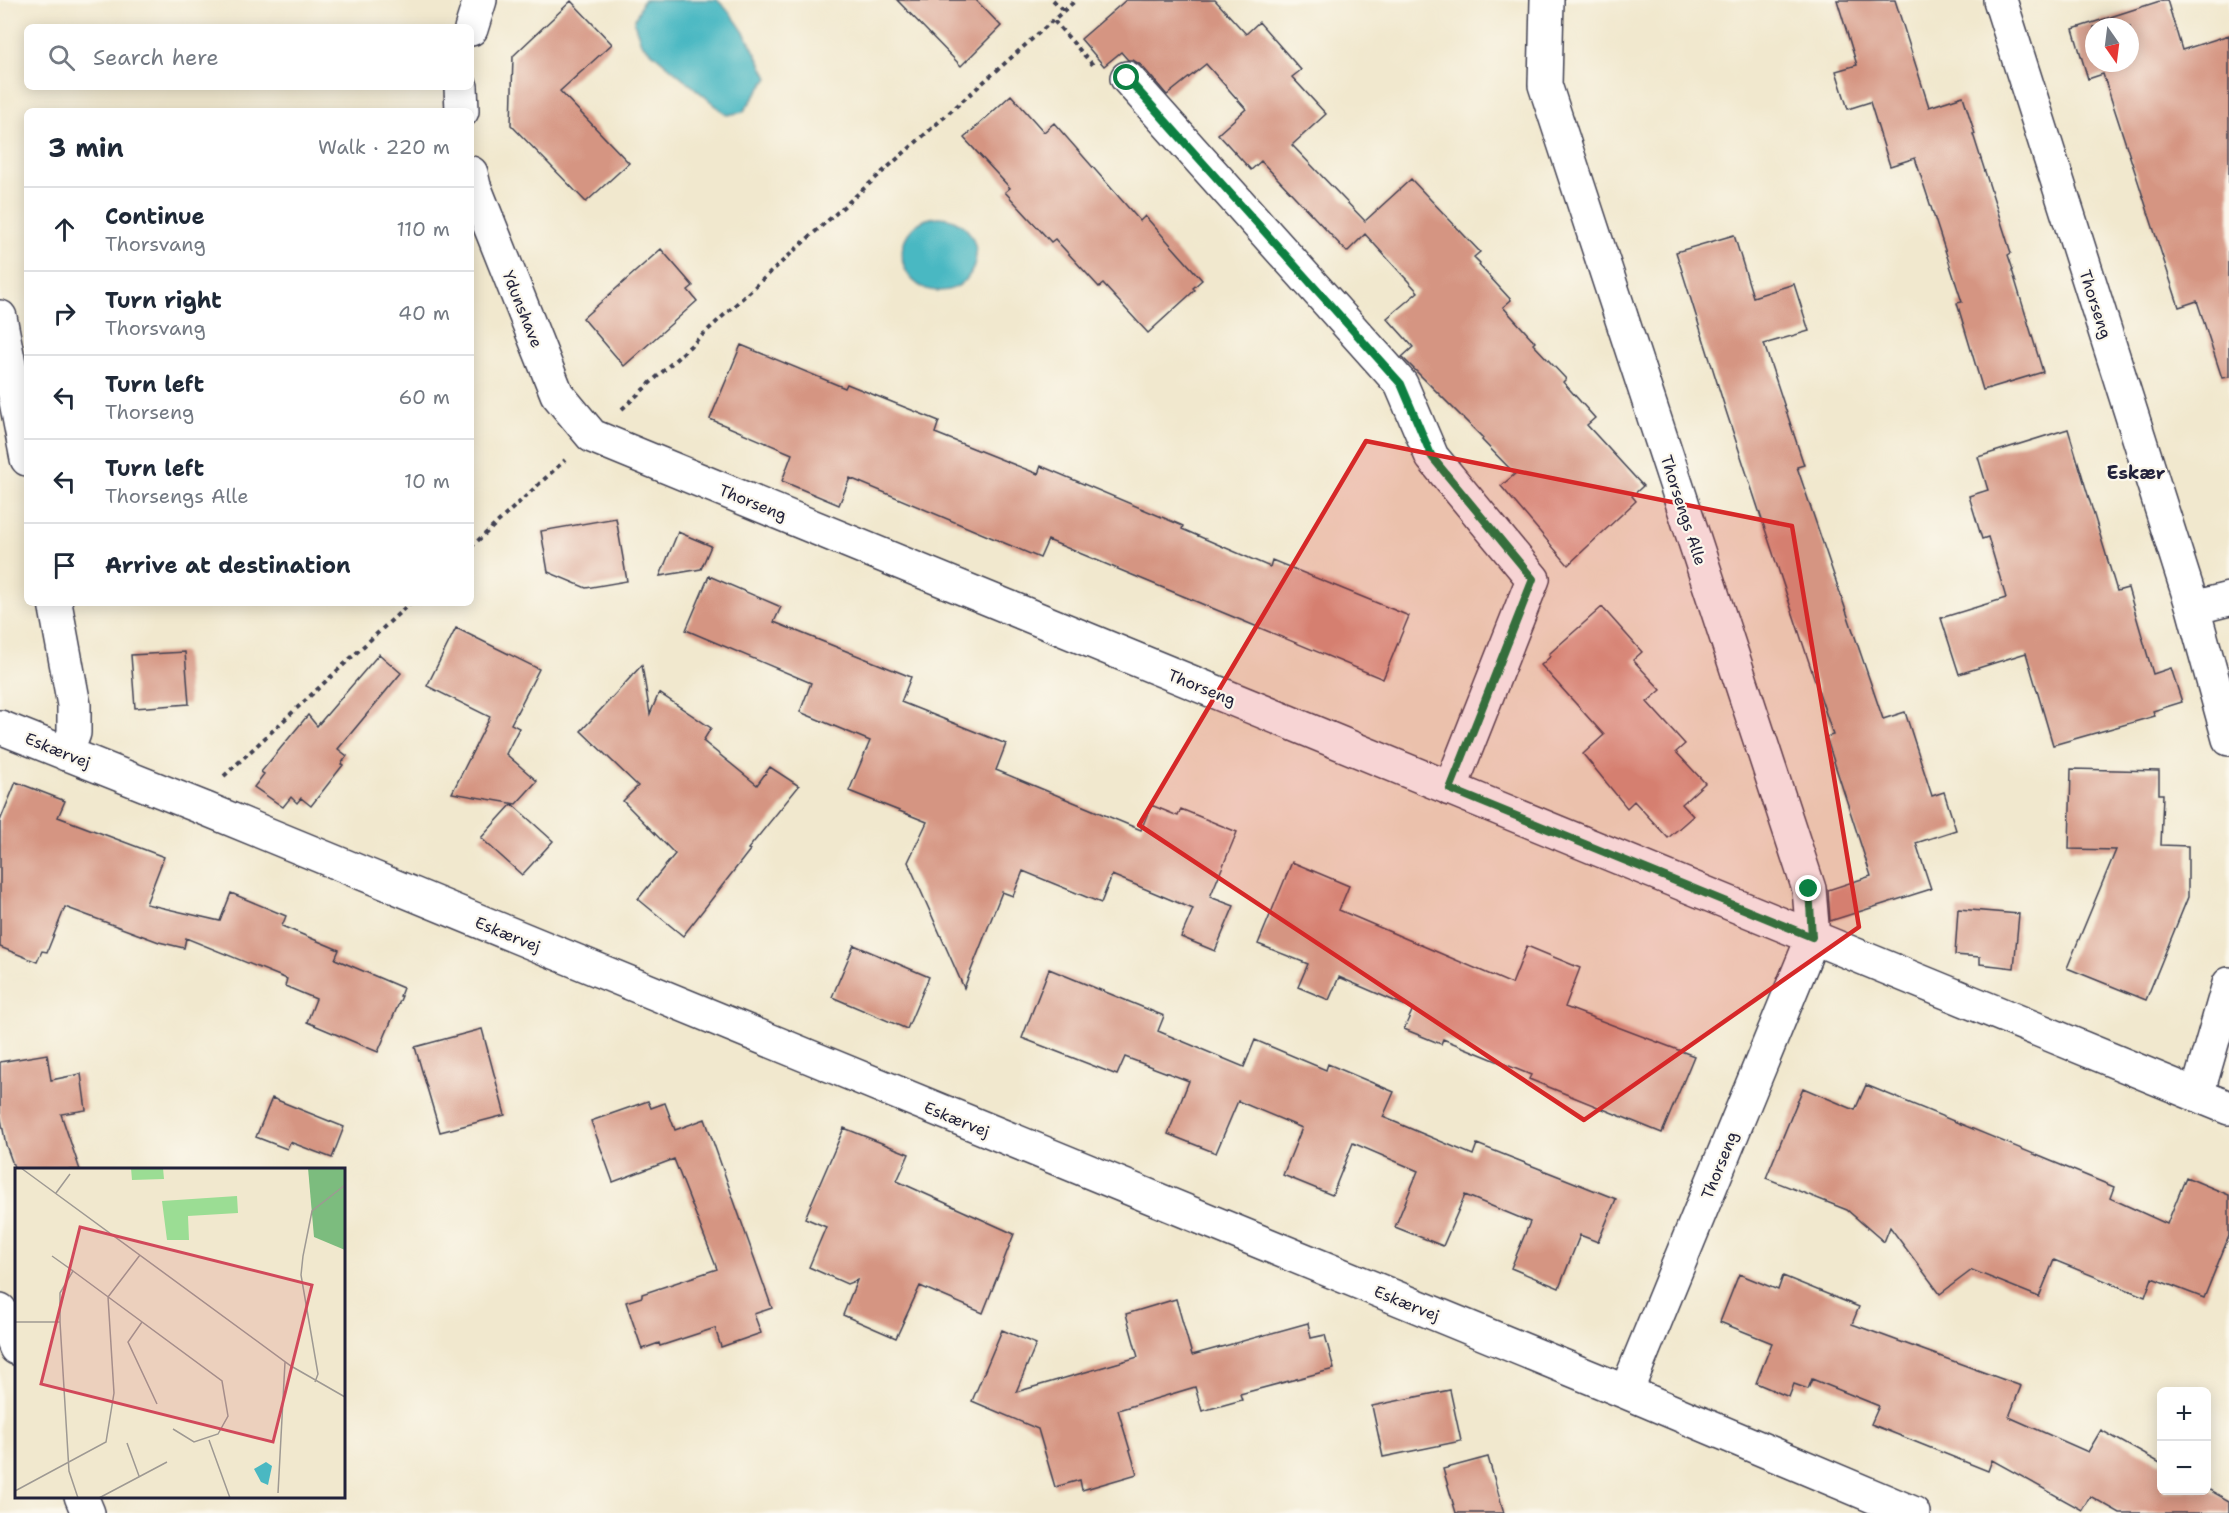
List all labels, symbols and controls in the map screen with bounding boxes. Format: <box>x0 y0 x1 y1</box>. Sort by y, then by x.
north arrow <box>2085 18 2139 72</box>
search box <box>24 24 474 90</box>
icon: search <box>45 41 78 74</box>
text: Search here <box>93 43 219 72</box>
route start <box>1113 64 1139 90</box>
text: 3 min <box>48 130 124 165</box>
text: Walk · 220 m <box>318 134 450 160</box>
text: Continue <box>105 202 205 231</box>
icon: ahead <box>48 213 81 246</box>
text: 110 m <box>396 216 450 242</box>
text: Thorsvang <box>105 231 206 257</box>
street label: Thorseng <box>2075 267 2117 342</box>
street label: Ydunshave <box>498 268 547 351</box>
text: Turn right <box>105 286 222 315</box>
icon: right <box>48 297 81 330</box>
text: 40 m <box>398 300 450 326</box>
text: Thorsvang <box>105 315 206 341</box>
text: Turn left <box>105 370 204 399</box>
icon: left <box>48 381 81 414</box>
text: 60 m <box>398 384 450 410</box>
text: Thorseng <box>105 399 194 425</box>
street label: Thorsengs Alle <box>1656 452 1711 568</box>
text: Turn left <box>105 454 204 483</box>
district label: Eskær <box>2107 461 2166 485</box>
icon: left <box>48 465 81 498</box>
text: 10 m <box>404 468 450 494</box>
street label: Thorseng <box>716 479 790 526</box>
text: Thorsengs Alle <box>105 483 249 509</box>
icon: arrive <box>48 549 81 582</box>
text: Arrive at destination <box>105 551 351 580</box>
street label: Thorseng <box>1165 664 1239 711</box>
street label: Eskærvej <box>22 728 94 773</box>
route end <box>1795 875 1821 901</box>
street label: Eskærvej <box>472 912 544 957</box>
street label: Eskærvej <box>921 1097 993 1142</box>
street label: Thorseng <box>1696 1128 1743 1202</box>
inset map <box>15 1168 345 1498</box>
street label: Eskærvej <box>1371 1281 1443 1326</box>
map controls <box>2157 1387 2211 1495</box>
button: + <box>2157 1387 2211 1441</box>
button: − <box>2157 1441 2211 1495</box>

